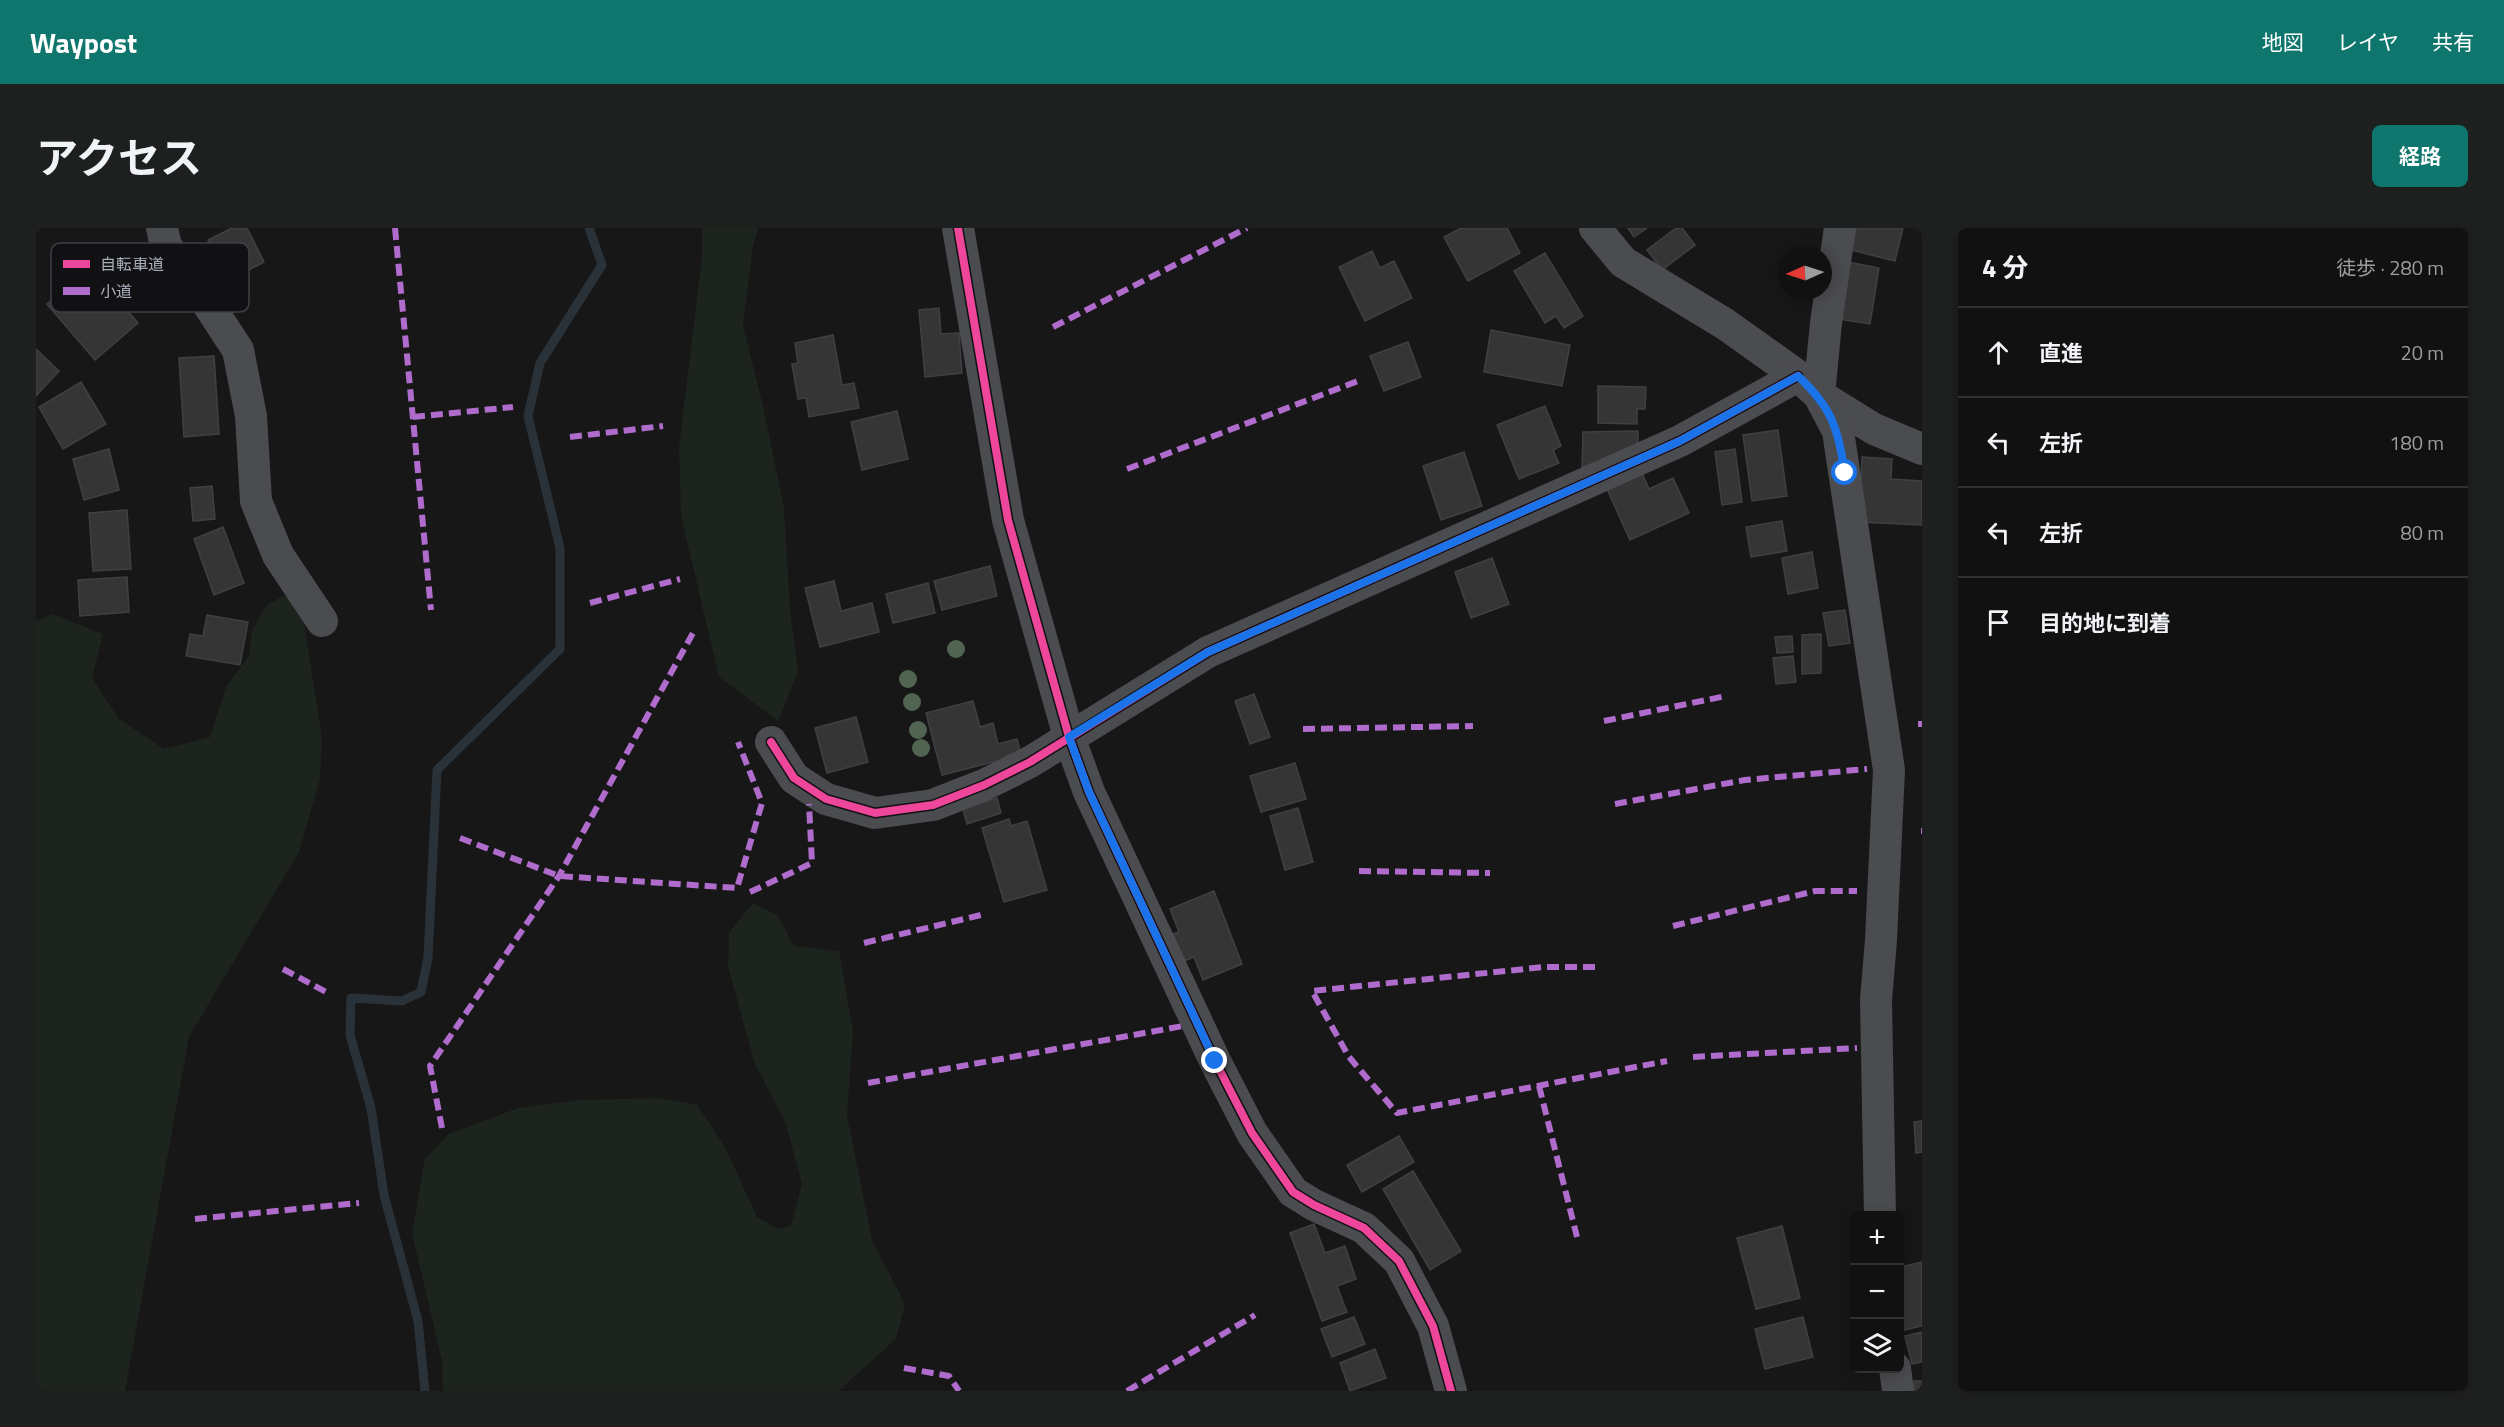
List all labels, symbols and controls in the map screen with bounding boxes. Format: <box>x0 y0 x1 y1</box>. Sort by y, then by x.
text: Waypost <box>30 21 137 64</box>
text: 地図 <box>2262 26 2304 58</box>
text: レイヤ <box>2337 26 2399 58</box>
text: 共有 <box>2432 26 2474 58</box>
text: アクセス <box>36 125 202 189</box>
button: 経路 <box>2372 125 2468 187</box>
legend <box>51 243 249 312</box>
north arrow <box>1778 246 1832 300</box>
text: 4 分 <box>1982 248 2028 287</box>
text: 自転車道 <box>100 252 164 276</box>
text: 徒歩 · 280 m <box>2336 252 2444 283</box>
text: 小道 <box>100 279 132 303</box>
icon: ahead <box>1982 336 2015 369</box>
text: 直進 <box>2039 336 2083 370</box>
text: 20 m <box>2400 337 2444 368</box>
icon: left <box>1982 426 2015 459</box>
text: 左折 <box>2039 426 2083 460</box>
text: 180 m <box>2389 427 2444 458</box>
route start <box>1831 459 1857 485</box>
icon: left <box>1982 516 2015 549</box>
text: 左折 <box>2039 516 2083 550</box>
text: 80 m <box>2400 517 2444 548</box>
icon: arrive <box>1982 606 2015 639</box>
text: 目的地に到着 <box>2039 606 2171 640</box>
route end <box>1201 1047 1227 1073</box>
map controls <box>1850 1211 1904 1373</box>
button: + <box>1850 1211 1904 1265</box>
button: − <box>1850 1265 1904 1319</box>
button: layers <box>1850 1319 1904 1373</box>

